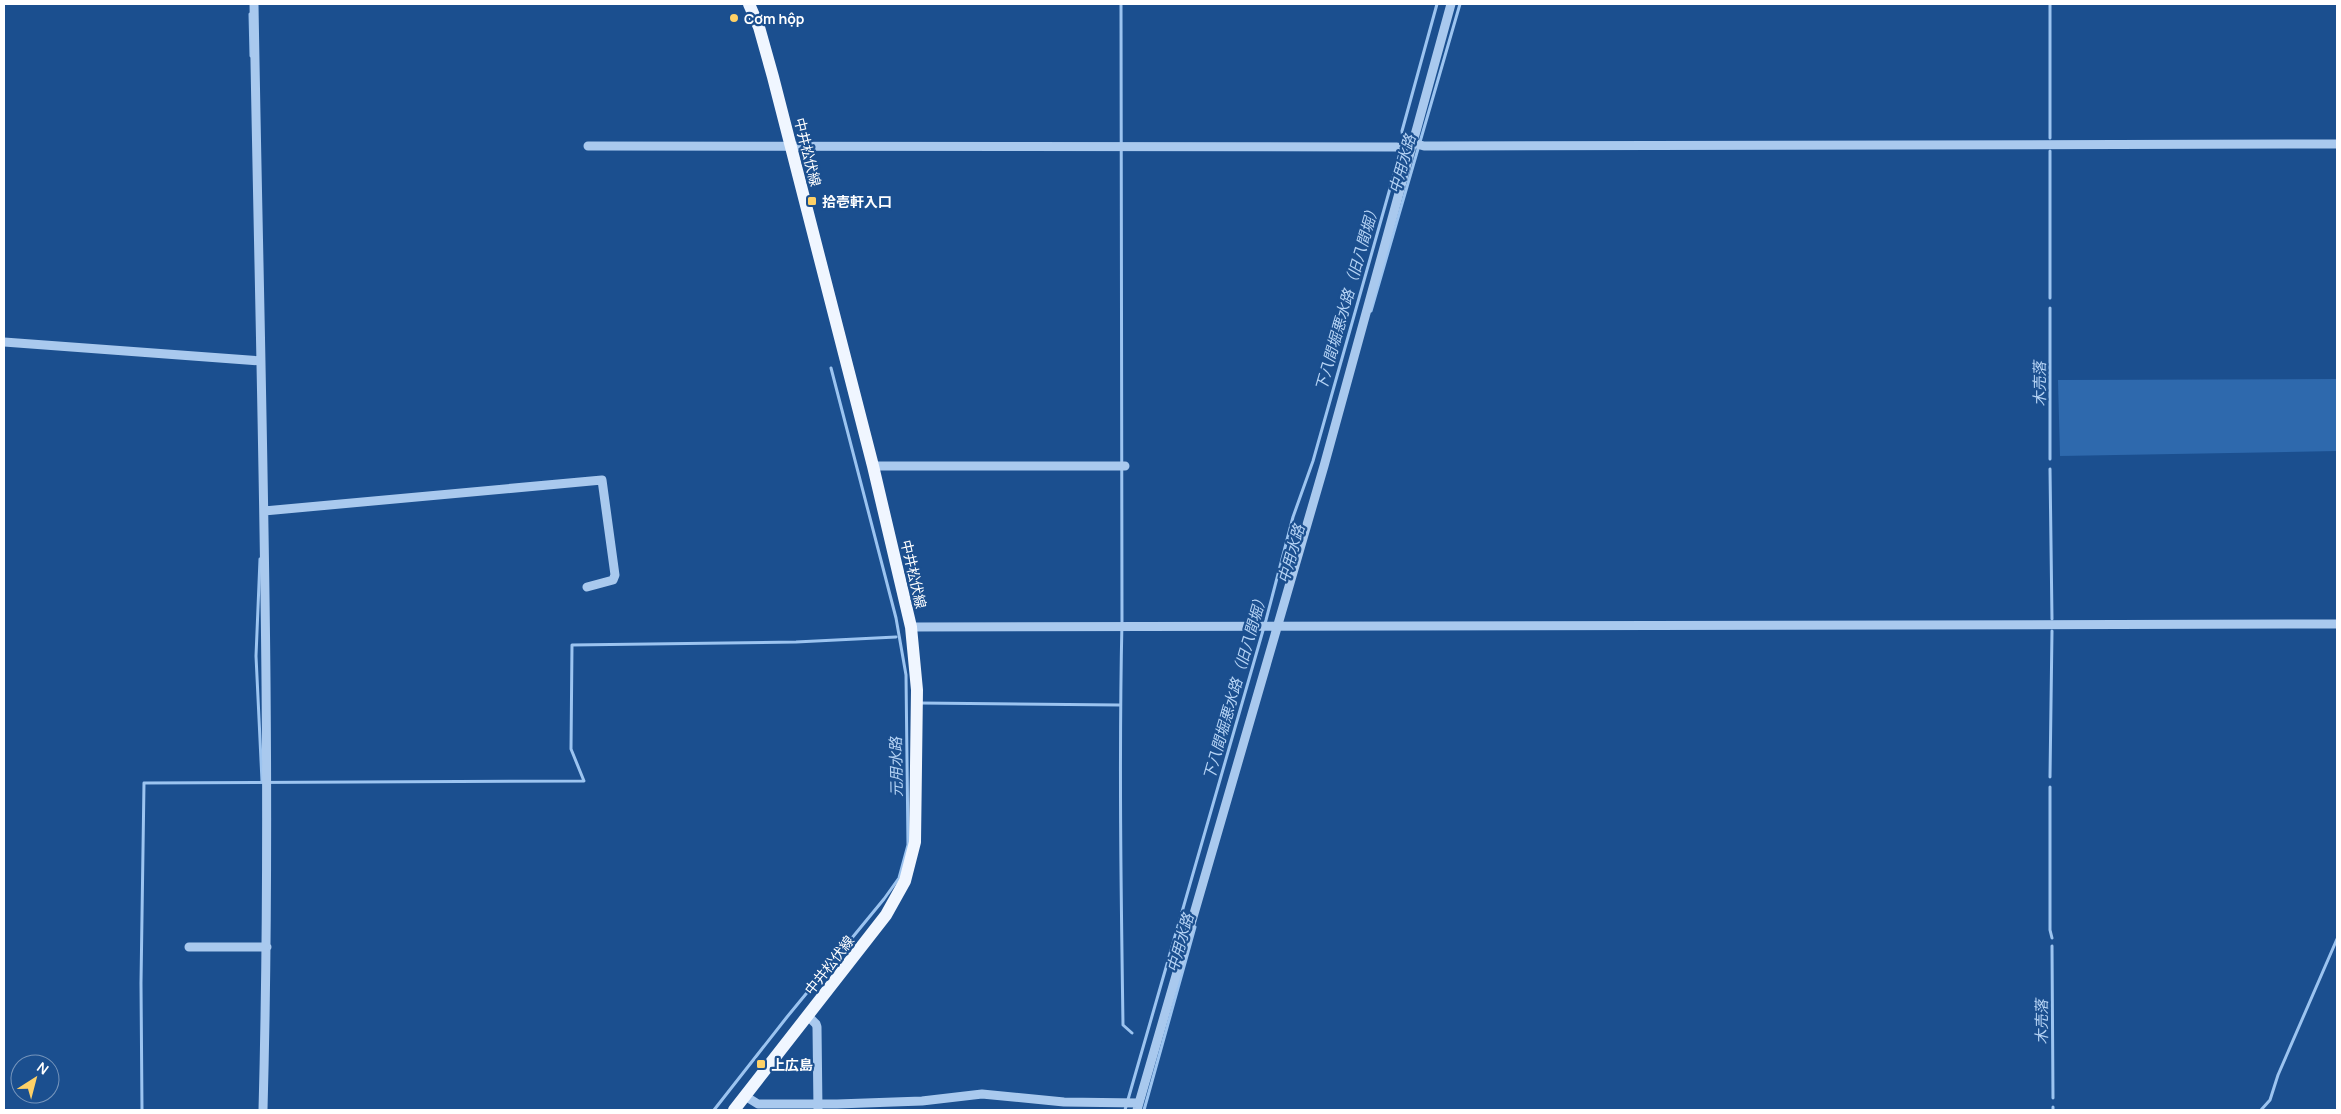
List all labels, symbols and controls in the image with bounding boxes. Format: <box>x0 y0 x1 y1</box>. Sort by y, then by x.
place label: Cơm hộp <box>744 9 805 28</box>
marker: Cơm hộp <box>728 12 740 24</box>
street label: 中井松伏線 <box>790 116 826 188</box>
water label: 中用水路 <box>1384 130 1421 196</box>
place label: 拾壱軒入口 <box>822 192 892 211</box>
marker: 拾壱軒入口 <box>806 195 818 207</box>
water label: 下八間堀悪水路（旧八間堀） <box>1310 200 1384 394</box>
water label: 木売落 <box>2029 360 2050 407</box>
water label: 中用水路 <box>1273 520 1310 586</box>
street label: 中井松伏線 <box>897 538 931 610</box>
water label: 下八間堀悪水路（旧八間堀） <box>1198 589 1272 783</box>
water label: 元用水路 <box>885 735 907 797</box>
water label: 中用水路 <box>1162 909 1199 975</box>
street label: 中井松伏線 <box>800 932 858 998</box>
water label: 木売落 <box>2031 998 2052 1045</box>
north arrow <box>10 1054 60 1104</box>
place label: 上広島 <box>771 1055 813 1074</box>
text: N <box>33 1057 53 1079</box>
marker: 上広島 <box>755 1058 767 1070</box>

